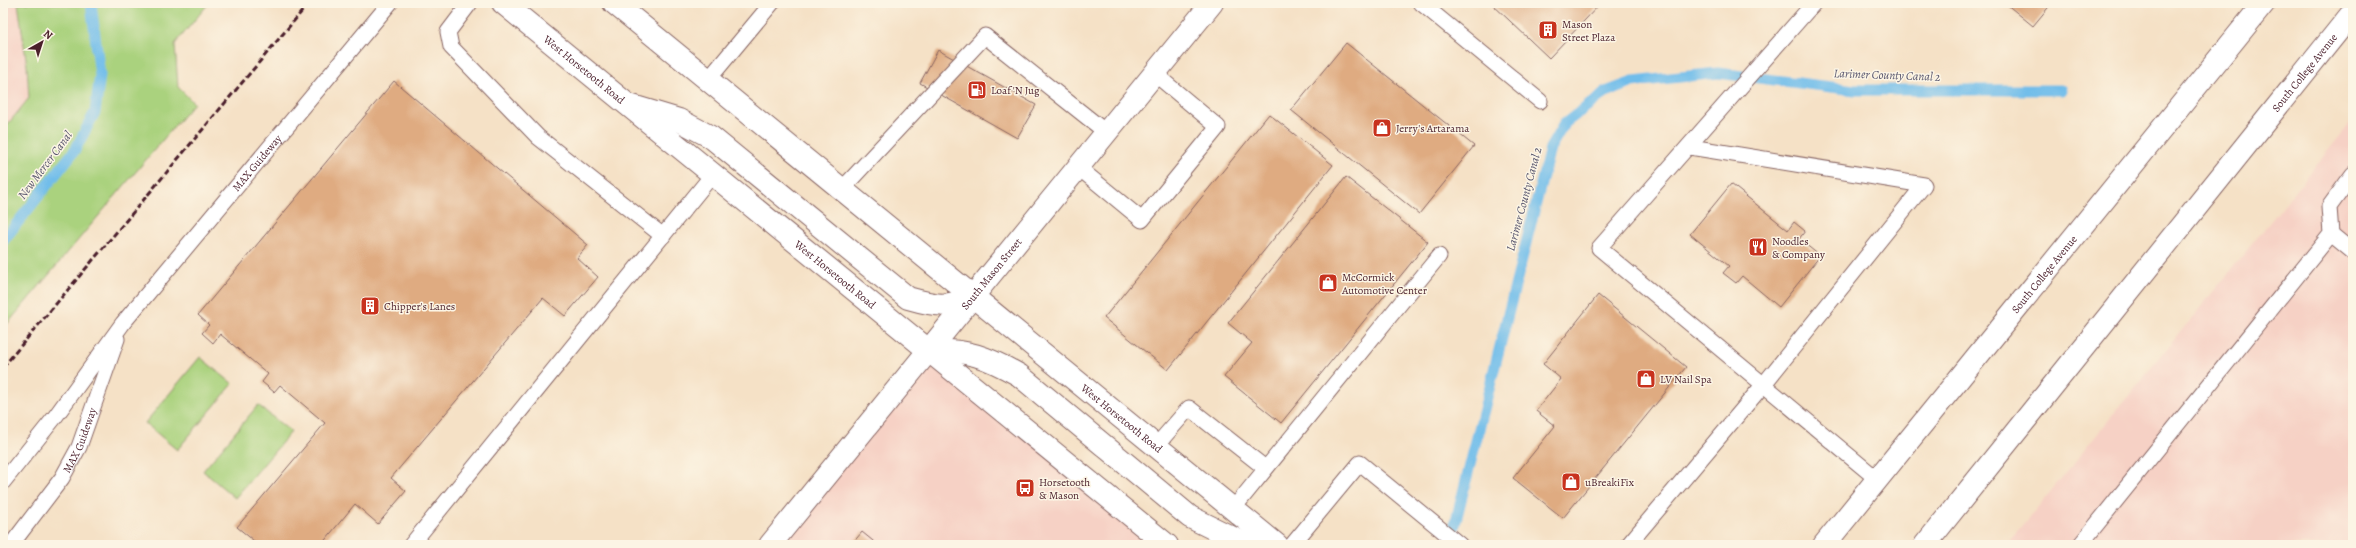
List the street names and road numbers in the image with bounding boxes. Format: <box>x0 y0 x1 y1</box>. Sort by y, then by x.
street label: South College Avenue <box>2268 30 2341 115</box>
street label: West Horsetooth Road <box>540 31 628 107</box>
street label: MAX Guideway <box>229 131 285 194</box>
street label: South College Avenue <box>2008 232 2080 316</box>
street label: South Mason Street <box>957 234 1025 313</box>
street label: West Horsetooth Road <box>791 236 879 312</box>
street label: West Horsetooth Road <box>1077 380 1166 456</box>
street label: MAX Guideway <box>59 406 100 475</box>

